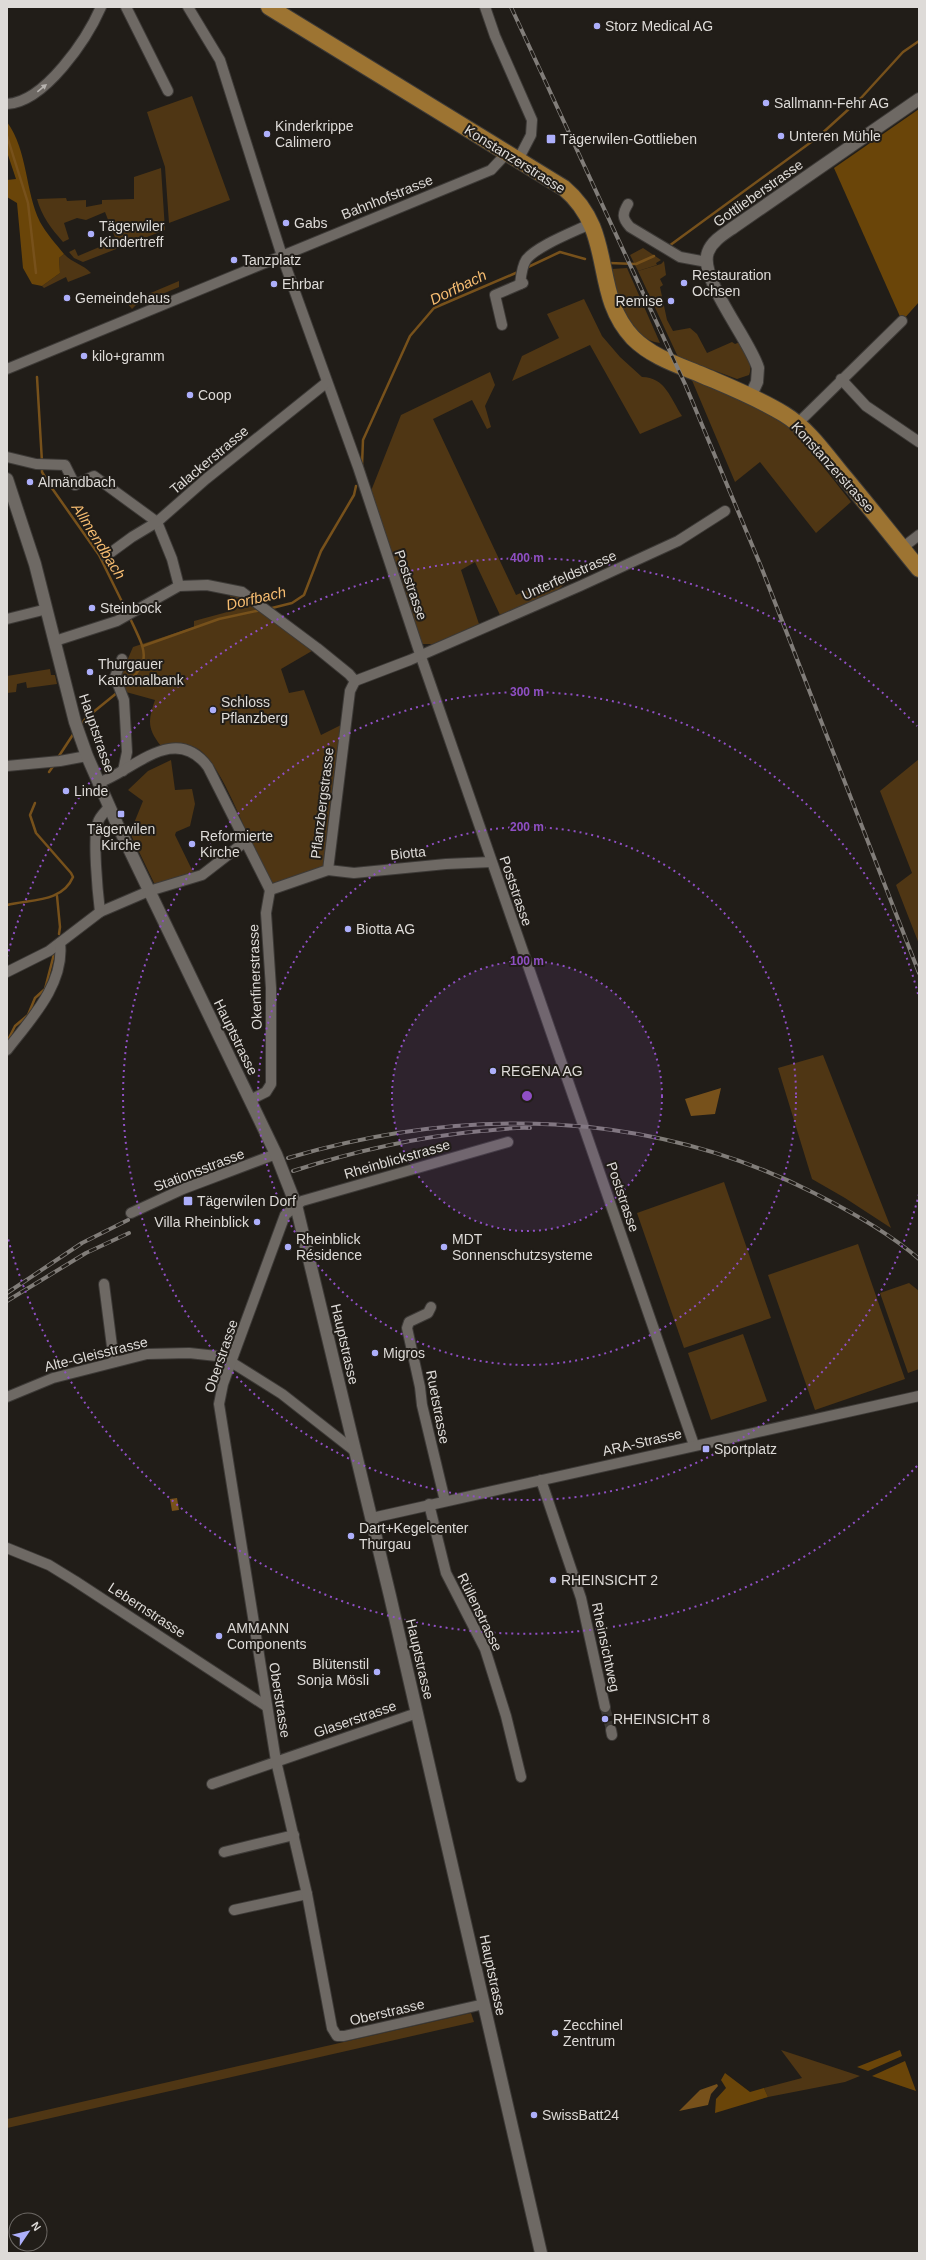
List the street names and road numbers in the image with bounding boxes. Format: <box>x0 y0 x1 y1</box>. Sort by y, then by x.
street label: Konstanzerstrasse <box>462 121 569 197</box>
street label: Gottlieberstrasse <box>710 156 806 230</box>
street label: Bahnhofstrasse <box>339 171 435 223</box>
street label: Konstanzerstrasse <box>788 419 878 516</box>
street label: Talackerstrasse <box>167 422 252 497</box>
street label: Unterfeldstrasse <box>519 547 619 603</box>
street label: Poststrasse <box>392 548 431 622</box>
street label: Hauptstrasse <box>76 691 118 775</box>
street label: Pflanzbergstrasse <box>307 746 337 860</box>
street label: Biotta <box>389 843 427 863</box>
street label: Poststrasse <box>497 854 536 928</box>
street label: Okenfinerstrasse <box>245 924 265 1030</box>
street label: Hauptstrasse <box>211 996 261 1078</box>
street label: Rheinblickstrasse <box>342 1136 452 1182</box>
street label: Stationsstrasse <box>151 1145 247 1195</box>
street label: Poststrasse <box>604 1160 643 1234</box>
street label: Hauptstrasse <box>328 1302 362 1386</box>
street label: Oberstrasse <box>201 1317 241 1395</box>
street label: Alte-Gleisstrasse <box>43 1333 149 1375</box>
street label: Ruetstrasse <box>423 1369 453 1445</box>
street label: ARA-Strasse <box>601 1425 683 1459</box>
street label: Rüllenstrasse <box>454 1570 506 1654</box>
street label: Lebernstrasse <box>105 1579 189 1641</box>
street label: Rheinsichtweg <box>589 1601 623 1693</box>
street label: Hauptstrasse <box>403 1617 437 1701</box>
street label: Oberstrasse <box>266 1661 294 1739</box>
street label: Glaserstrasse <box>312 1697 399 1741</box>
street label: Hauptstrasse <box>477 1933 509 2017</box>
street label: Oberstrasse <box>348 1996 426 2028</box>

